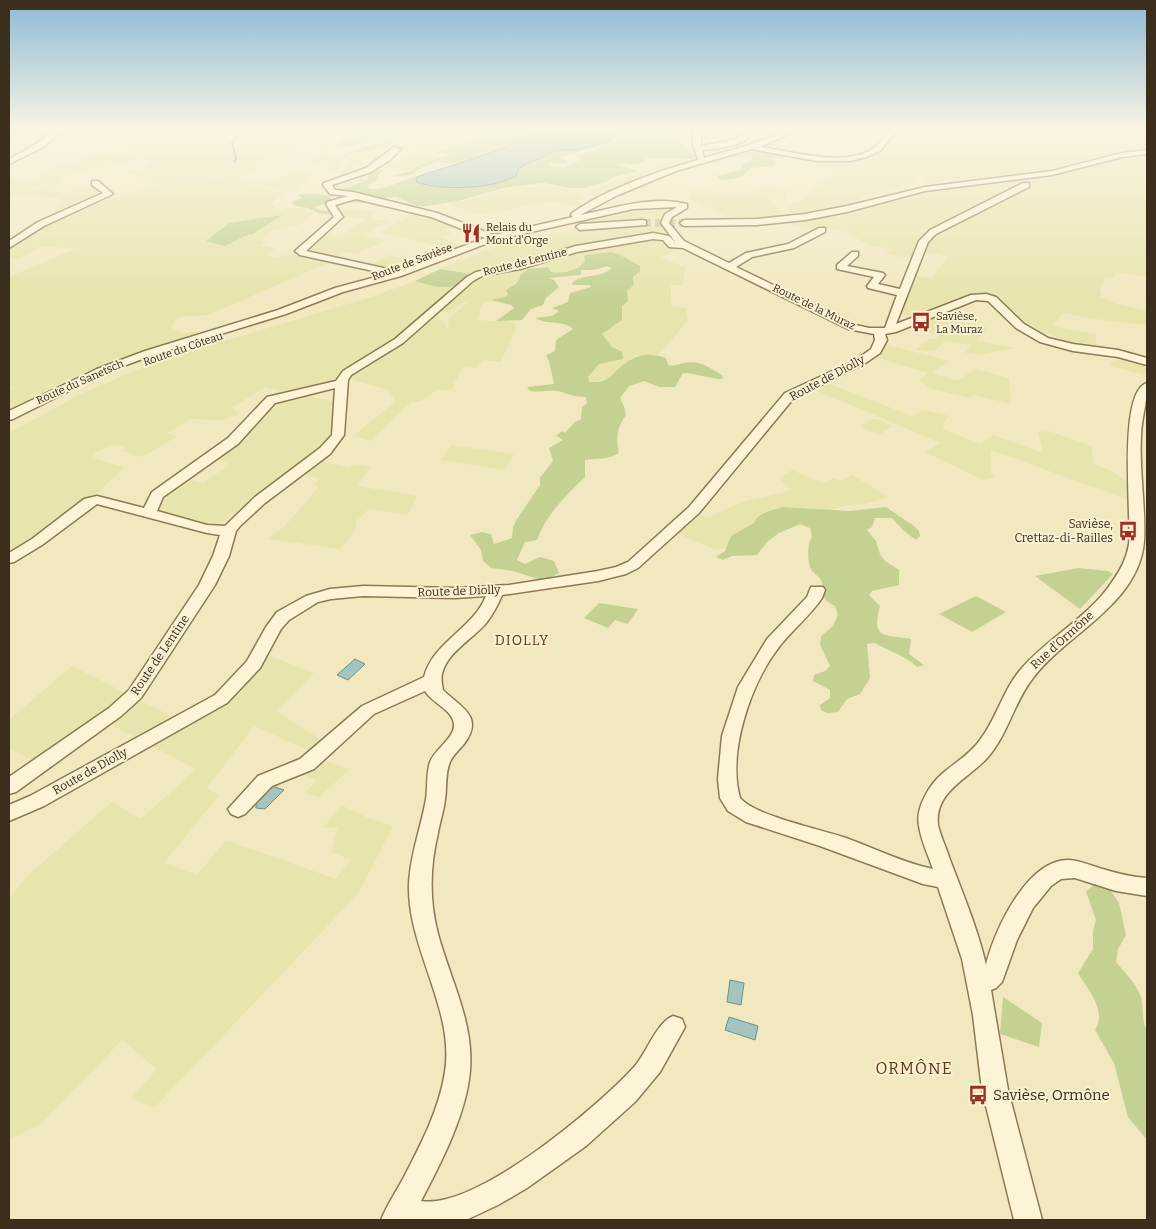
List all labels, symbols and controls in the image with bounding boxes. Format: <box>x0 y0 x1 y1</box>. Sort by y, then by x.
place label: Relais du Mont d'Orge <box>486 221 548 247</box>
restaurant icon: Relais du Mont d'Orge <box>460 222 482 244</box>
street label: Route de Savièse <box>370 241 454 283</box>
street label: Route de Lentine <box>482 245 568 279</box>
street label: Route de la Muraz <box>770 281 858 333</box>
place label: Savièse, La Muraz <box>936 310 983 336</box>
bus stop icon: Savièse, La Muraz <box>910 311 932 333</box>
street label: Route du Côteau <box>141 329 225 369</box>
street label: Route de Diolly <box>787 352 868 404</box>
street label: Route du Sanetsch <box>34 357 126 407</box>
place label: Savièse, Crettaz-di-Railles <box>1014 517 1113 545</box>
bus stop icon: Savièse, Crettaz-di-Railles <box>1117 520 1139 542</box>
street label: Route de Diolly <box>417 583 501 599</box>
street label: Rue d'Ormône <box>1028 608 1096 672</box>
street label: Route de Lentine <box>128 612 192 698</box>
district label: DIOLLY <box>495 632 549 649</box>
street label: Route de Diolly <box>50 744 130 797</box>
district label: ORMÔNE <box>875 1058 953 1078</box>
bus stop icon: Savièse, Ormône <box>967 1084 989 1106</box>
place label: Savièse, Ormône <box>993 1086 1110 1104</box>

